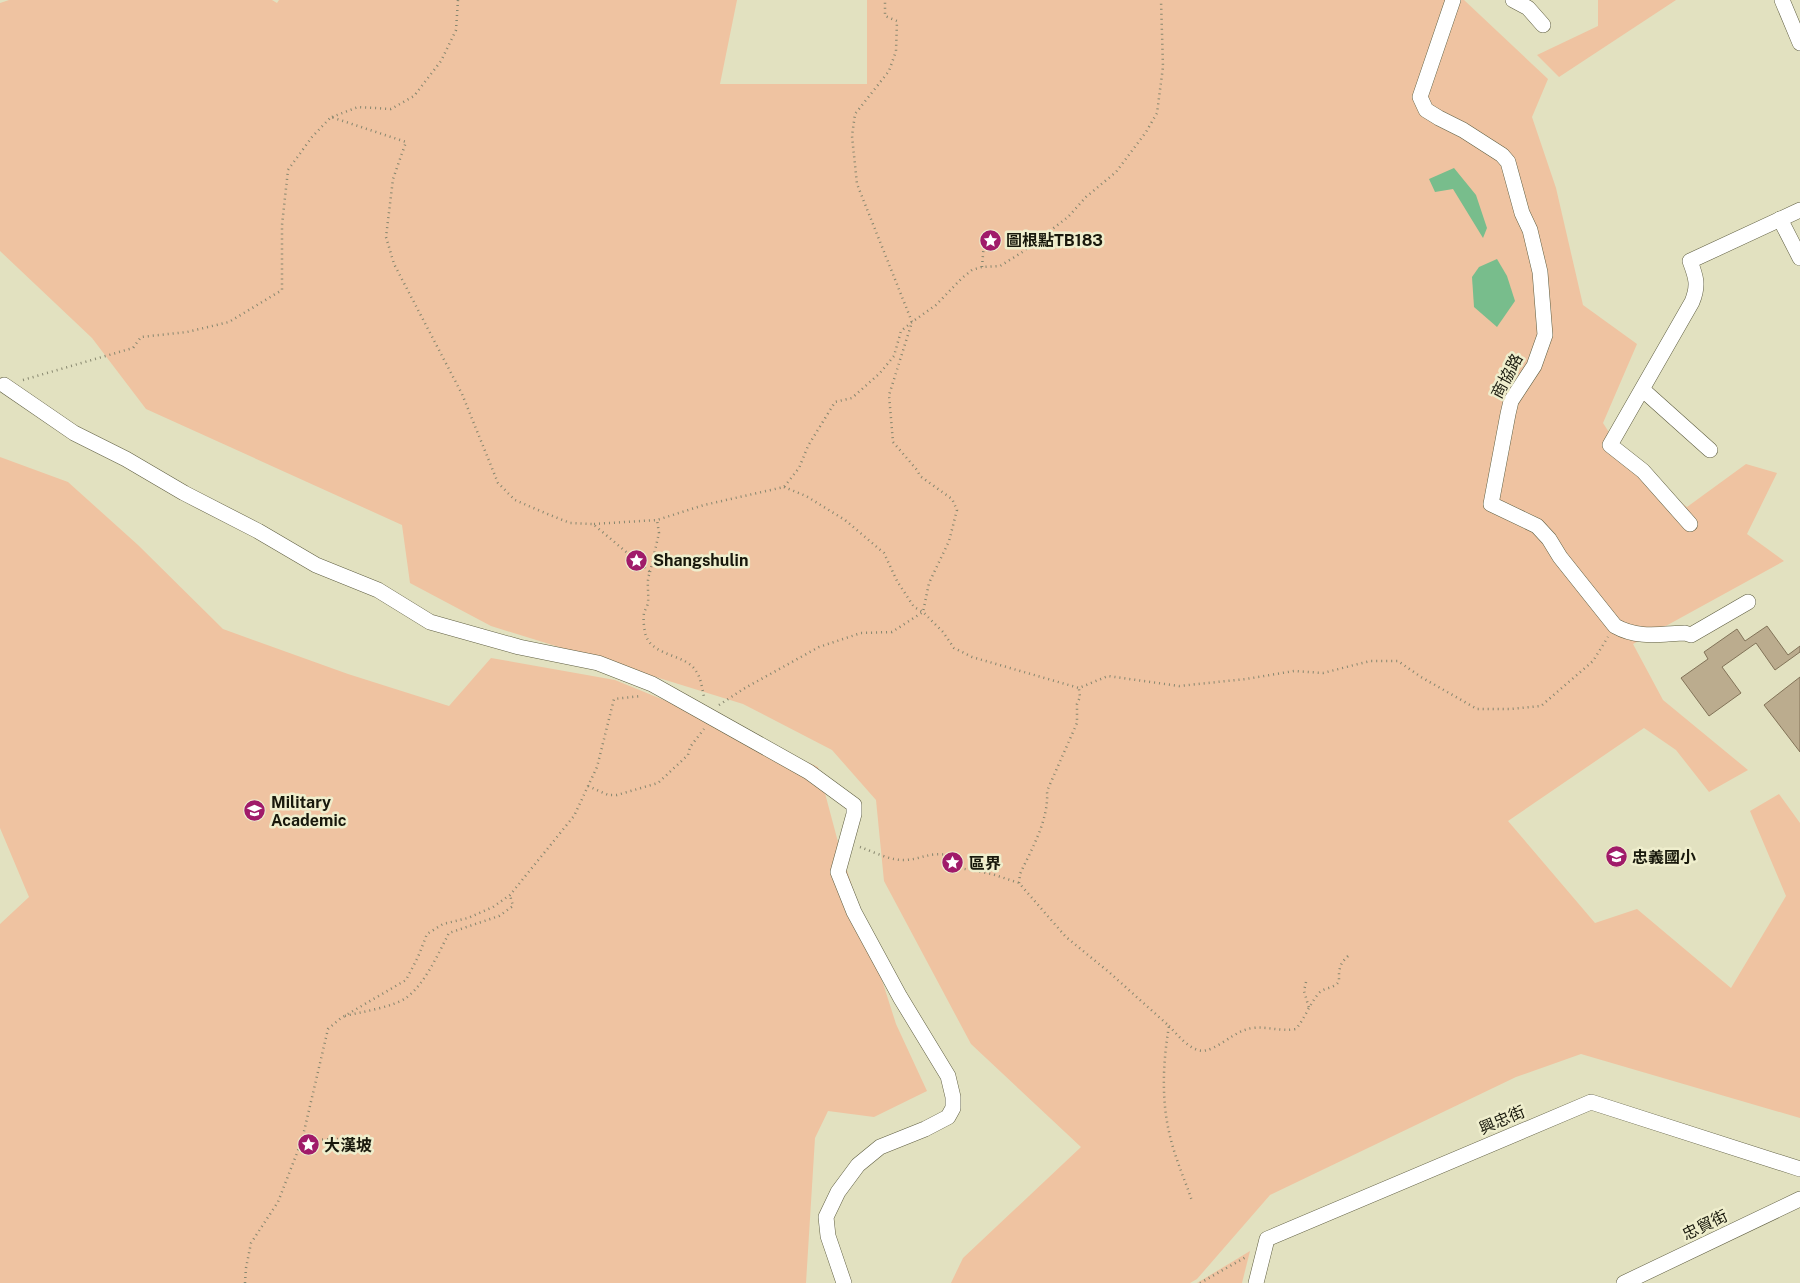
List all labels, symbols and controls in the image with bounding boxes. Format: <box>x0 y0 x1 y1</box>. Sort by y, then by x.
place icon: 圖根點TB183 <box>978 228 1002 252</box>
place label: 圖根點TB183 <box>1006 231 1103 250</box>
street label: 商協路 <box>1487 350 1527 402</box>
place icon: Shangshulin <box>625 548 649 572</box>
place label: Shangshulin <box>653 551 748 570</box>
place label: Military Academic <box>271 793 347 830</box>
school or university icon: Military Academic <box>243 799 267 823</box>
school or university icon: 忠義國小 <box>1604 845 1628 869</box>
place label: 忠義國小 <box>1632 848 1696 867</box>
place icon: 區界 <box>941 851 965 875</box>
place label: 區界 <box>969 854 1001 873</box>
street label: 興忠街 <box>1476 1102 1528 1138</box>
place icon: 大漢坡 <box>296 1133 320 1157</box>
place label: 大漢坡 <box>324 1136 372 1155</box>
street label: 忠貿街 <box>1679 1206 1731 1244</box>

